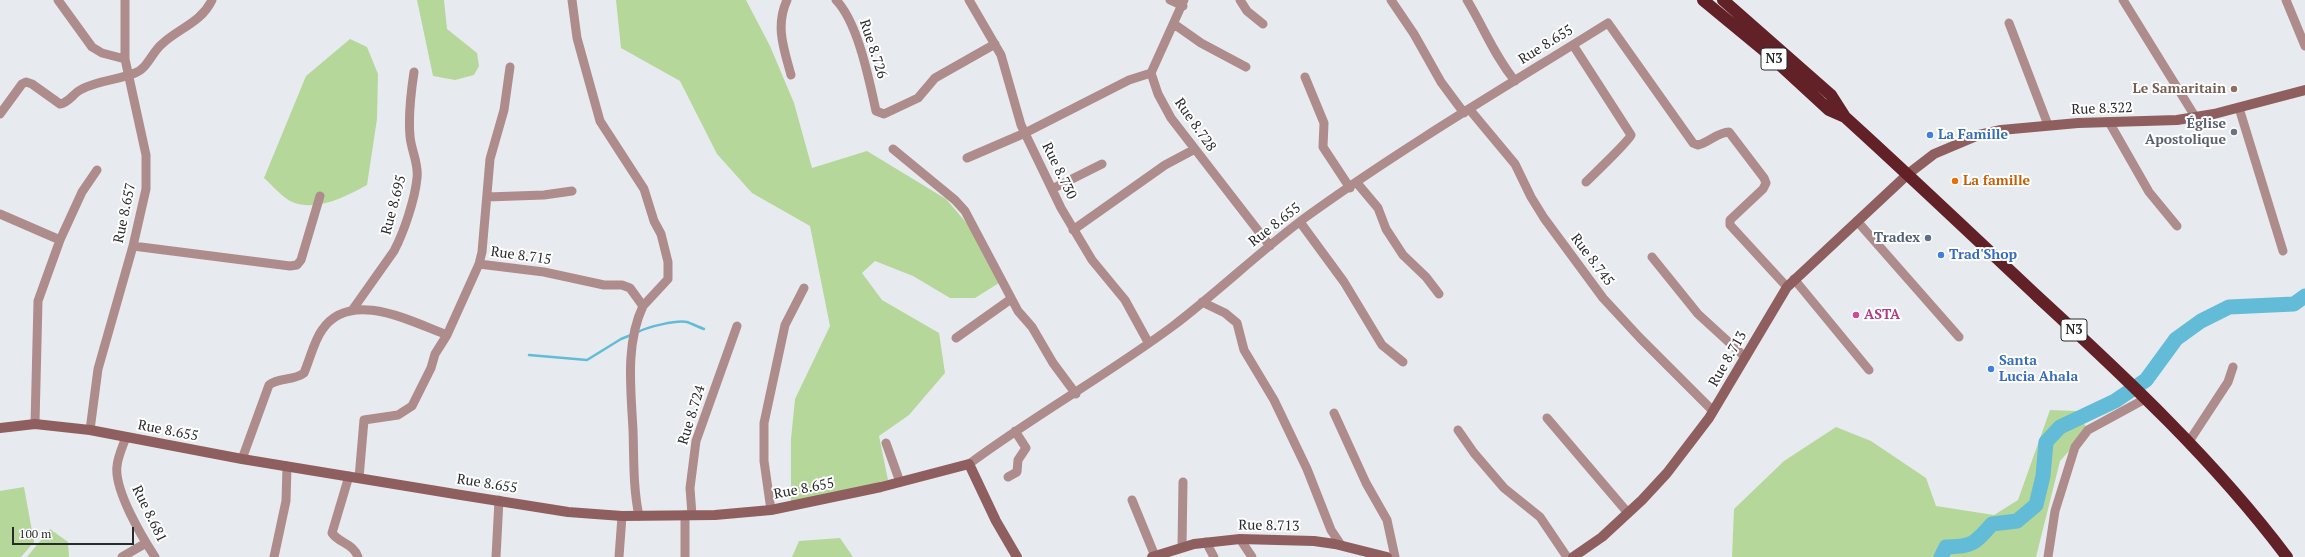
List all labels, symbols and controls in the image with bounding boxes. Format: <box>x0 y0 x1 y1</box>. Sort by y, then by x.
street label: Rue 8.726 <box>856 17 890 81</box>
street label: Rue 8.655 <box>1516 22 1576 68</box>
road number: N3 <box>1761 48 1787 70</box>
place label: Le Samaritain <box>2132 81 2226 97</box>
marker: Le Samaritain <box>2229 84 2239 94</box>
street label: Rue 8.728 <box>1171 95 1219 155</box>
street label: Rue 8.322 <box>2071 100 2133 118</box>
place label: Église Apostolique <box>2145 116 2226 148</box>
place label: La Famille <box>1938 127 2008 143</box>
marker: Église Apostolique <box>2229 127 2239 137</box>
marker: La Famille <box>1925 130 1935 140</box>
street label: Rue 8.730 <box>1038 140 1080 202</box>
street label: Rue 8.695 <box>378 173 410 237</box>
place label: La famille <box>1963 173 2030 189</box>
marker: La famille <box>1950 176 1960 186</box>
street label: Rue 8.657 <box>110 181 140 245</box>
street label: Rue 8.655 <box>1246 200 1304 250</box>
place label: Tradex <box>1874 230 1920 246</box>
street label: Rue 8.745 <box>1567 231 1617 289</box>
marker: Tradex <box>1923 233 1933 243</box>
street label: Rue 8.715 <box>490 243 552 269</box>
place label: Trad'Shop <box>1949 247 2017 263</box>
marker: Trad'Shop <box>1936 250 1946 260</box>
place label: ASTA <box>1864 307 1900 323</box>
marker: ASTA <box>1851 310 1861 320</box>
road number: N3 <box>2061 319 2087 341</box>
street label: Rue 8.713 <box>1705 328 1751 390</box>
place label: Santa Lucia Ahala <box>1999 353 2078 386</box>
marker: Santa Lucia Ahala <box>1986 364 1996 374</box>
street label: Rue 8.724 <box>675 383 709 447</box>
street label: Rue 8.655 <box>136 417 200 445</box>
street label: Rue 8.655 <box>455 471 519 497</box>
street label: Rue 8.655 <box>772 475 836 503</box>
street label: Rue 8.681 <box>128 483 170 545</box>
street label: Rue 8.713 <box>1238 517 1300 535</box>
scale bar <box>14 519 136 545</box>
text: 100 m <box>19 526 51 541</box>

